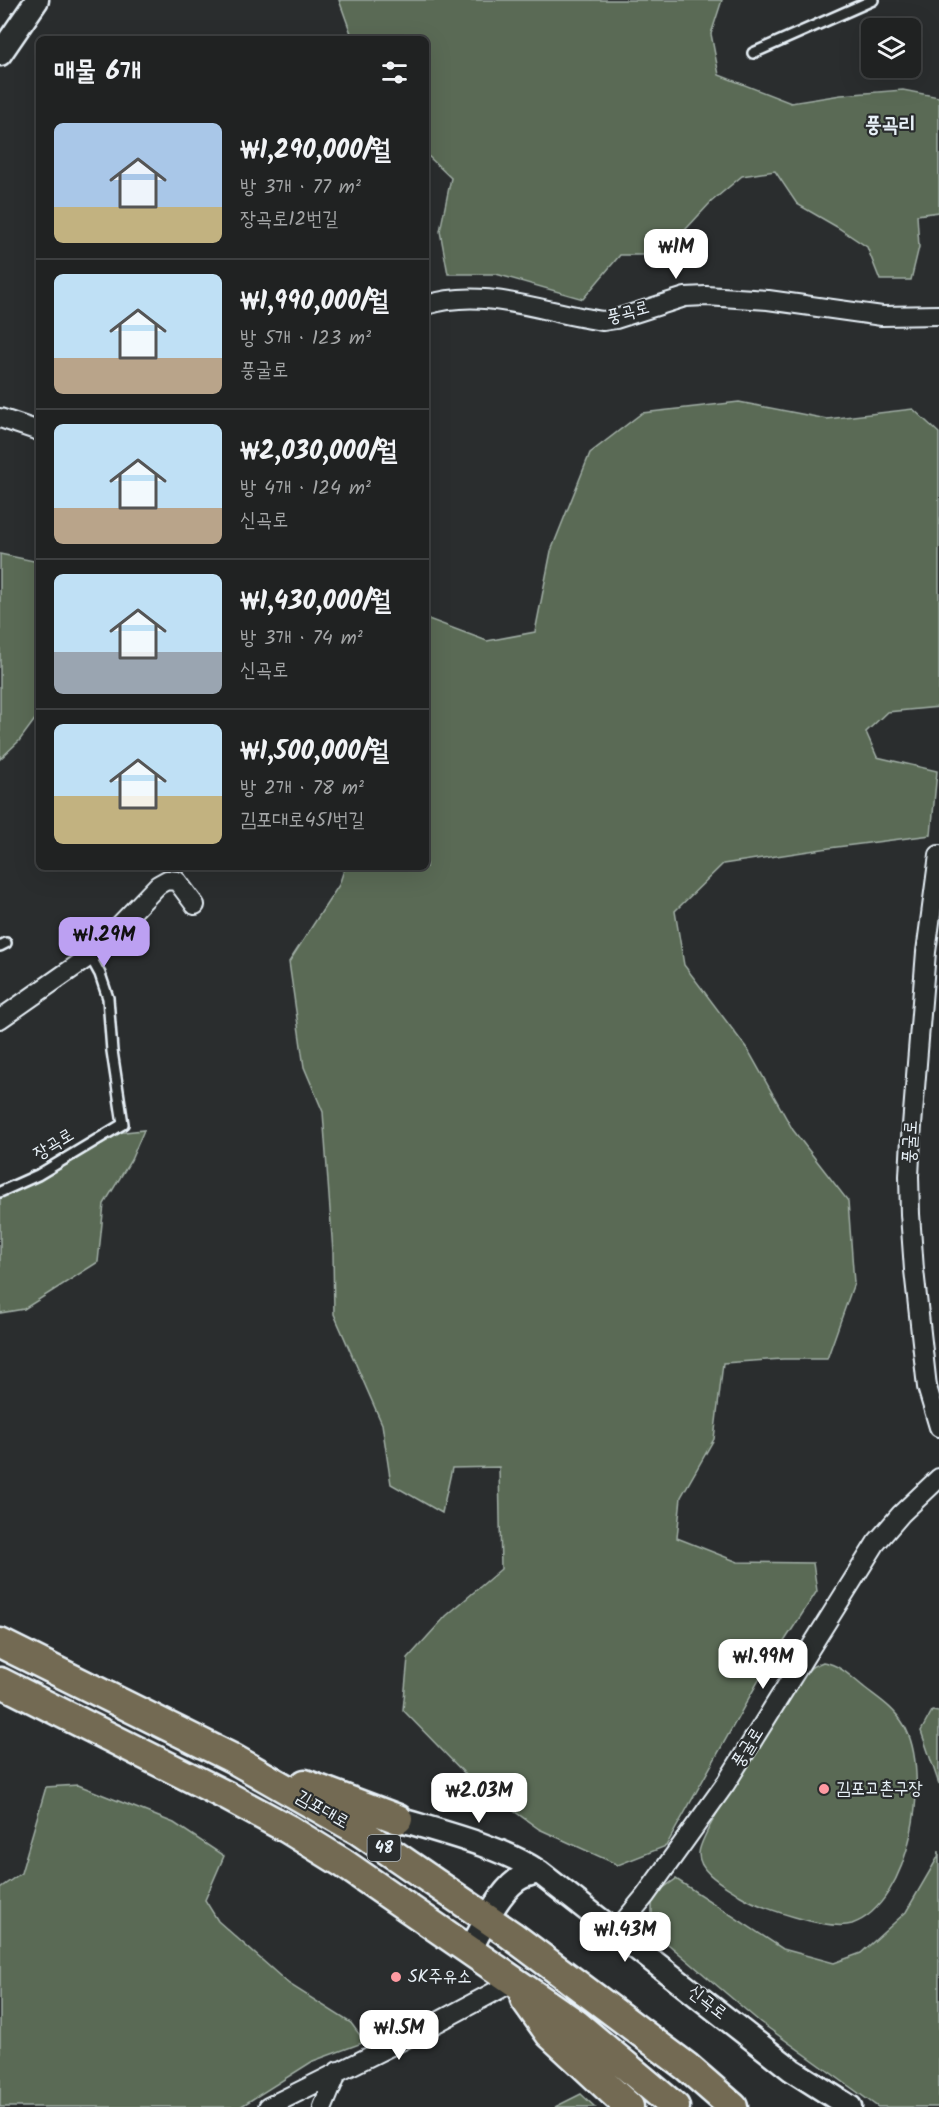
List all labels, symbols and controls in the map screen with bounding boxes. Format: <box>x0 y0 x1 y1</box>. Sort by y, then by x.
map controls <box>861 18 921 78</box>
button: layers <box>861 18 921 78</box>
text: 매물 6개 <box>54 51 141 93</box>
icon: filters <box>378 56 411 89</box>
district label: 풍곡리 <box>865 109 915 142</box>
text: ₩1,290,000/월 <box>240 130 391 172</box>
icon: home <box>102 147 174 219</box>
text: 방 3개 · 77 m² <box>240 172 361 204</box>
text: 장곡로12번길 <box>240 204 338 236</box>
pin: ₩1M <box>647 229 705 280</box>
text: ₩1M <box>658 232 694 264</box>
text: ₩1,990,000/월 <box>240 281 389 323</box>
street label: 풍곡로 <box>603 293 653 333</box>
icon: home <box>102 298 174 370</box>
text: 방 5개 · 123 m² <box>240 323 371 355</box>
text: 풍굴로 <box>240 355 288 387</box>
text: ₩2,030,000/월 <box>240 431 397 473</box>
icon: home <box>102 448 174 520</box>
text: 방 4개 · 124 m² <box>240 473 371 505</box>
text: 신곡로 <box>240 505 288 537</box>
text: ₩1,430,000/월 <box>240 581 391 623</box>
icon: home <box>102 598 174 670</box>
text: 방 3개 · 74 m² <box>240 623 363 655</box>
text: 신곡로 <box>240 655 288 687</box>
text: ₩1,500,000/월 <box>240 731 389 773</box>
icon: home <box>102 748 174 820</box>
text: 방 2개 · 78 m² <box>240 773 364 805</box>
text: 김포대로451번길 <box>240 805 365 837</box>
pin: ₩1.29M <box>55 917 153 968</box>
text: ₩1.29M <box>73 920 135 952</box>
street label: 풍굴로 <box>895 1120 927 1164</box>
street label: 장곡로 <box>28 1121 80 1169</box>
pin: ₩1.99M <box>714 1639 812 1690</box>
text: ₩1.99M <box>732 1642 794 1674</box>
street label: 풍굴로 <box>724 1722 772 1774</box>
pin: ₩2.03M <box>430 1773 528 1824</box>
place label: 김포고촌구장 <box>836 1775 923 1804</box>
text: ₩2.03M <box>445 1776 513 1808</box>
marker: 김포고촌구장 <box>817 1782 831 1796</box>
street label: 김포대로 <box>290 1783 354 1837</box>
road number: 48 <box>368 1835 400 1861</box>
pin: ₩1.43M <box>576 1912 674 1963</box>
text: ₩1.43M <box>594 1915 656 1947</box>
place label: SK주유소 <box>408 1963 472 1992</box>
marker: SK주유소 <box>389 1970 403 1984</box>
street label: 신곡로 <box>681 1978 733 2028</box>
pin: ₩1.5M <box>357 2010 441 2061</box>
text: ₩1.5M <box>374 2013 424 2045</box>

